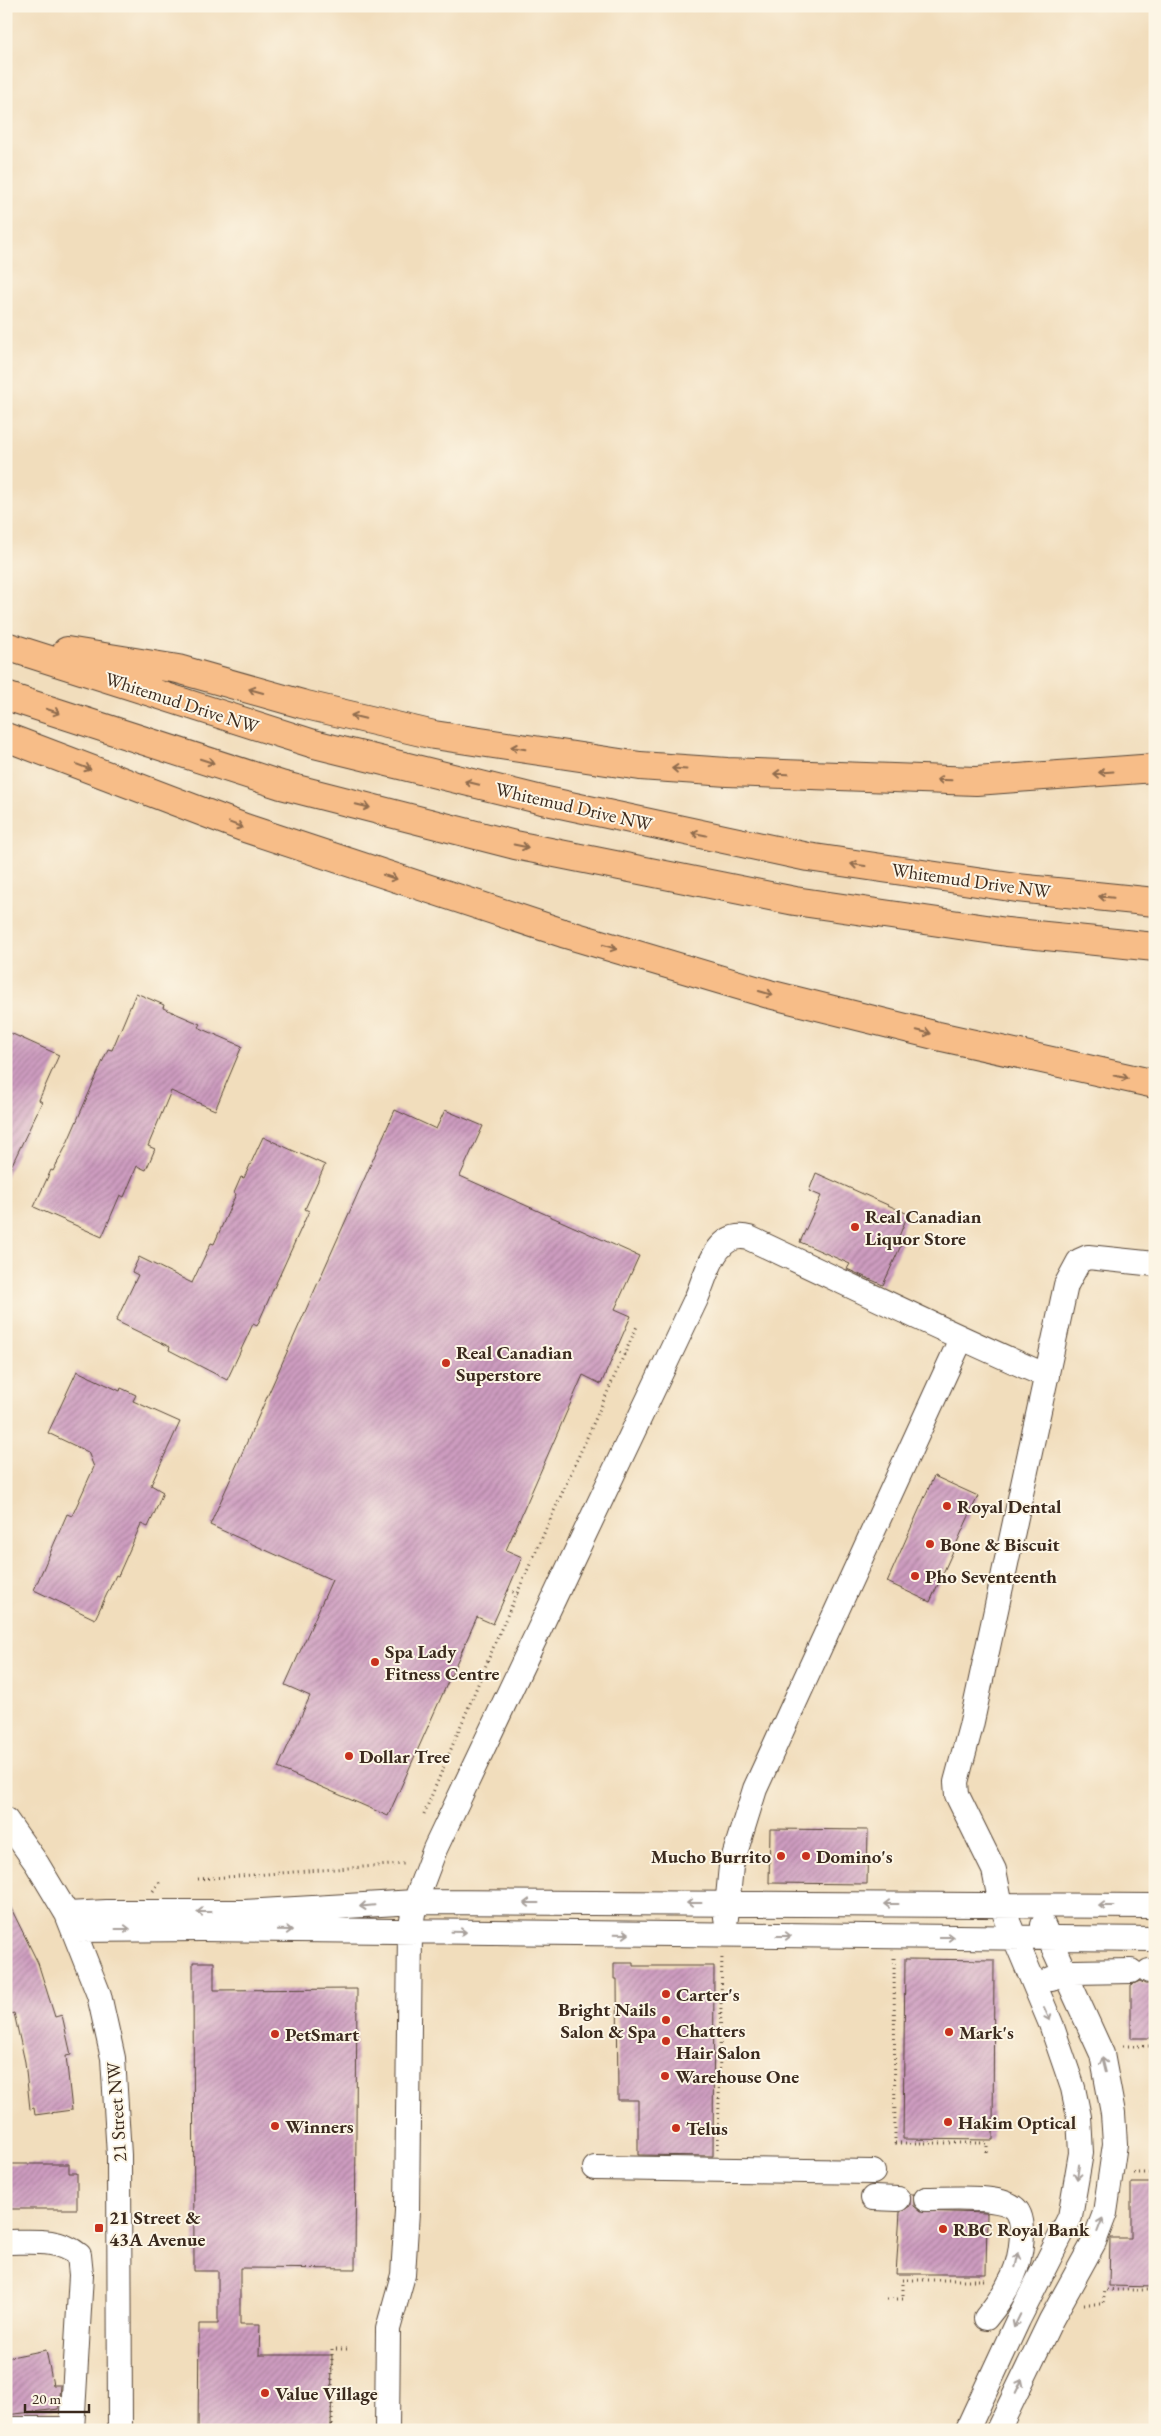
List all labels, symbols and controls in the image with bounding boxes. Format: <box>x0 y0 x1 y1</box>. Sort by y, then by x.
street label: Whitemud Drive NW <box>102 666 262 739</box>
one-way arrow <box>248 686 264 695</box>
one-way arrow <box>44 706 60 716</box>
one-way arrow <box>351 712 367 721</box>
one-way arrow <box>510 742 526 752</box>
one-way arrow <box>199 756 215 766</box>
one-way arrow <box>76 763 92 772</box>
one-way arrow <box>671 764 687 773</box>
one-way arrow <box>1098 767 1114 776</box>
one-way arrow <box>773 769 789 778</box>
one-way arrow <box>936 775 952 785</box>
street label: Whitemud Drive NW <box>493 776 655 837</box>
one-way arrow <box>465 778 481 787</box>
one-way arrow <box>355 802 371 811</box>
one-way arrow <box>228 821 243 830</box>
one-way arrow <box>691 829 707 838</box>
one-way arrow <box>512 842 528 851</box>
street label: Whitemud Drive NW <box>890 857 1053 904</box>
one-way arrow <box>851 859 867 869</box>
one-way arrow <box>382 872 398 882</box>
one-way arrow <box>1099 892 1115 902</box>
one-way arrow <box>602 943 618 953</box>
one-way arrow <box>758 989 774 999</box>
one-way arrow <box>915 1028 931 1038</box>
one-way arrow <box>1113 1073 1129 1082</box>
place label: Real Canadian Liquor Store <box>865 1204 982 1251</box>
marker: Real Canadian Liquor Store <box>849 1221 861 1233</box>
place label: Real Canadian Superstore <box>456 1340 573 1387</box>
marker: Real Canadian Superstore <box>440 1357 452 1369</box>
place label: Royal Dental <box>957 1494 1062 1519</box>
marker: Royal Dental <box>941 1500 953 1512</box>
place label: Bone & Biscuit <box>940 1532 1060 1557</box>
marker: Bone & Biscuit <box>924 1538 936 1550</box>
place label: Pho Seventeenth <box>925 1564 1057 1589</box>
marker: Pho Seventeenth <box>909 1570 921 1582</box>
place label: Spa Lady Fitness Centre <box>385 1639 500 1686</box>
marker: Spa Lady Fitness Centre <box>369 1656 381 1668</box>
place label: Dollar Tree <box>359 1744 450 1769</box>
marker: Dollar Tree <box>343 1750 355 1762</box>
place label: Mucho Burrito <box>651 1844 771 1869</box>
place label: Domino's <box>816 1844 893 1869</box>
marker: Mucho Burrito <box>775 1850 787 1862</box>
marker: Domino's <box>800 1850 812 1862</box>
one-way arrow <box>523 1898 539 1907</box>
one-way arrow <box>686 1898 702 1908</box>
one-way arrow <box>883 1899 900 1909</box>
one-way arrow <box>359 1901 375 1911</box>
one-way arrow <box>1098 1901 1114 1911</box>
one-way arrow <box>197 1907 213 1917</box>
one-way arrow <box>114 1924 130 1934</box>
one-way arrow <box>276 1925 293 1935</box>
one-way arrow <box>451 1927 467 1936</box>
one-way arrow <box>613 1929 629 1938</box>
one-way arrow <box>776 1931 792 1941</box>
one-way arrow <box>938 1932 954 1942</box>
place label: Carter's <box>676 1982 740 2007</box>
marker: Carter's <box>660 1988 672 2000</box>
place label: Bright Nails Salon & Spa <box>558 1997 657 2044</box>
one-way arrow <box>1042 2006 1052 2021</box>
marker: Bright Nails Salon & Spa <box>660 2014 672 2026</box>
place label: Chatters Hair Salon <box>676 2018 761 2065</box>
place label: Mark's <box>959 2020 1014 2045</box>
place label: PetSmart <box>285 2022 359 2047</box>
marker: Mark's <box>943 2026 955 2038</box>
marker: PetSmart <box>269 2028 281 2040</box>
marker: Chatters Hair Salon <box>660 2035 672 2047</box>
one-way arrow <box>1099 2058 1109 2074</box>
street label: 21 Street NW <box>100 2061 132 2163</box>
place label: Warehouse One <box>675 2064 799 2089</box>
marker: Warehouse One <box>659 2070 671 2082</box>
place label: Hakim Optical <box>958 2110 1077 2135</box>
place label: Winners <box>285 2114 354 2139</box>
place label: Telus <box>686 2116 728 2141</box>
marker: Hakim Optical <box>942 2116 954 2128</box>
marker: Winners <box>269 2120 281 2132</box>
marker: Telus <box>670 2122 682 2134</box>
one-way arrow <box>1073 2163 1083 2179</box>
place label: 21 Street & 43A Avenue <box>109 2205 205 2252</box>
place label: RBC Royal Bank <box>953 2217 1090 2242</box>
one-way arrow <box>1096 2218 1105 2233</box>
marker: 21 Street & 43A Avenue <box>93 2222 105 2234</box>
marker: RBC Royal Bank <box>937 2223 949 2235</box>
one-way arrow <box>1013 2253 1022 2269</box>
one-way arrow <box>1012 2313 1022 2328</box>
one-way arrow <box>1015 2379 1025 2394</box>
scale bar <box>25 2381 89 2413</box>
place label: Value Village <box>275 2381 378 2406</box>
marker: Value Village <box>259 2387 271 2399</box>
text: 20 m <box>32 2389 61 2408</box>

